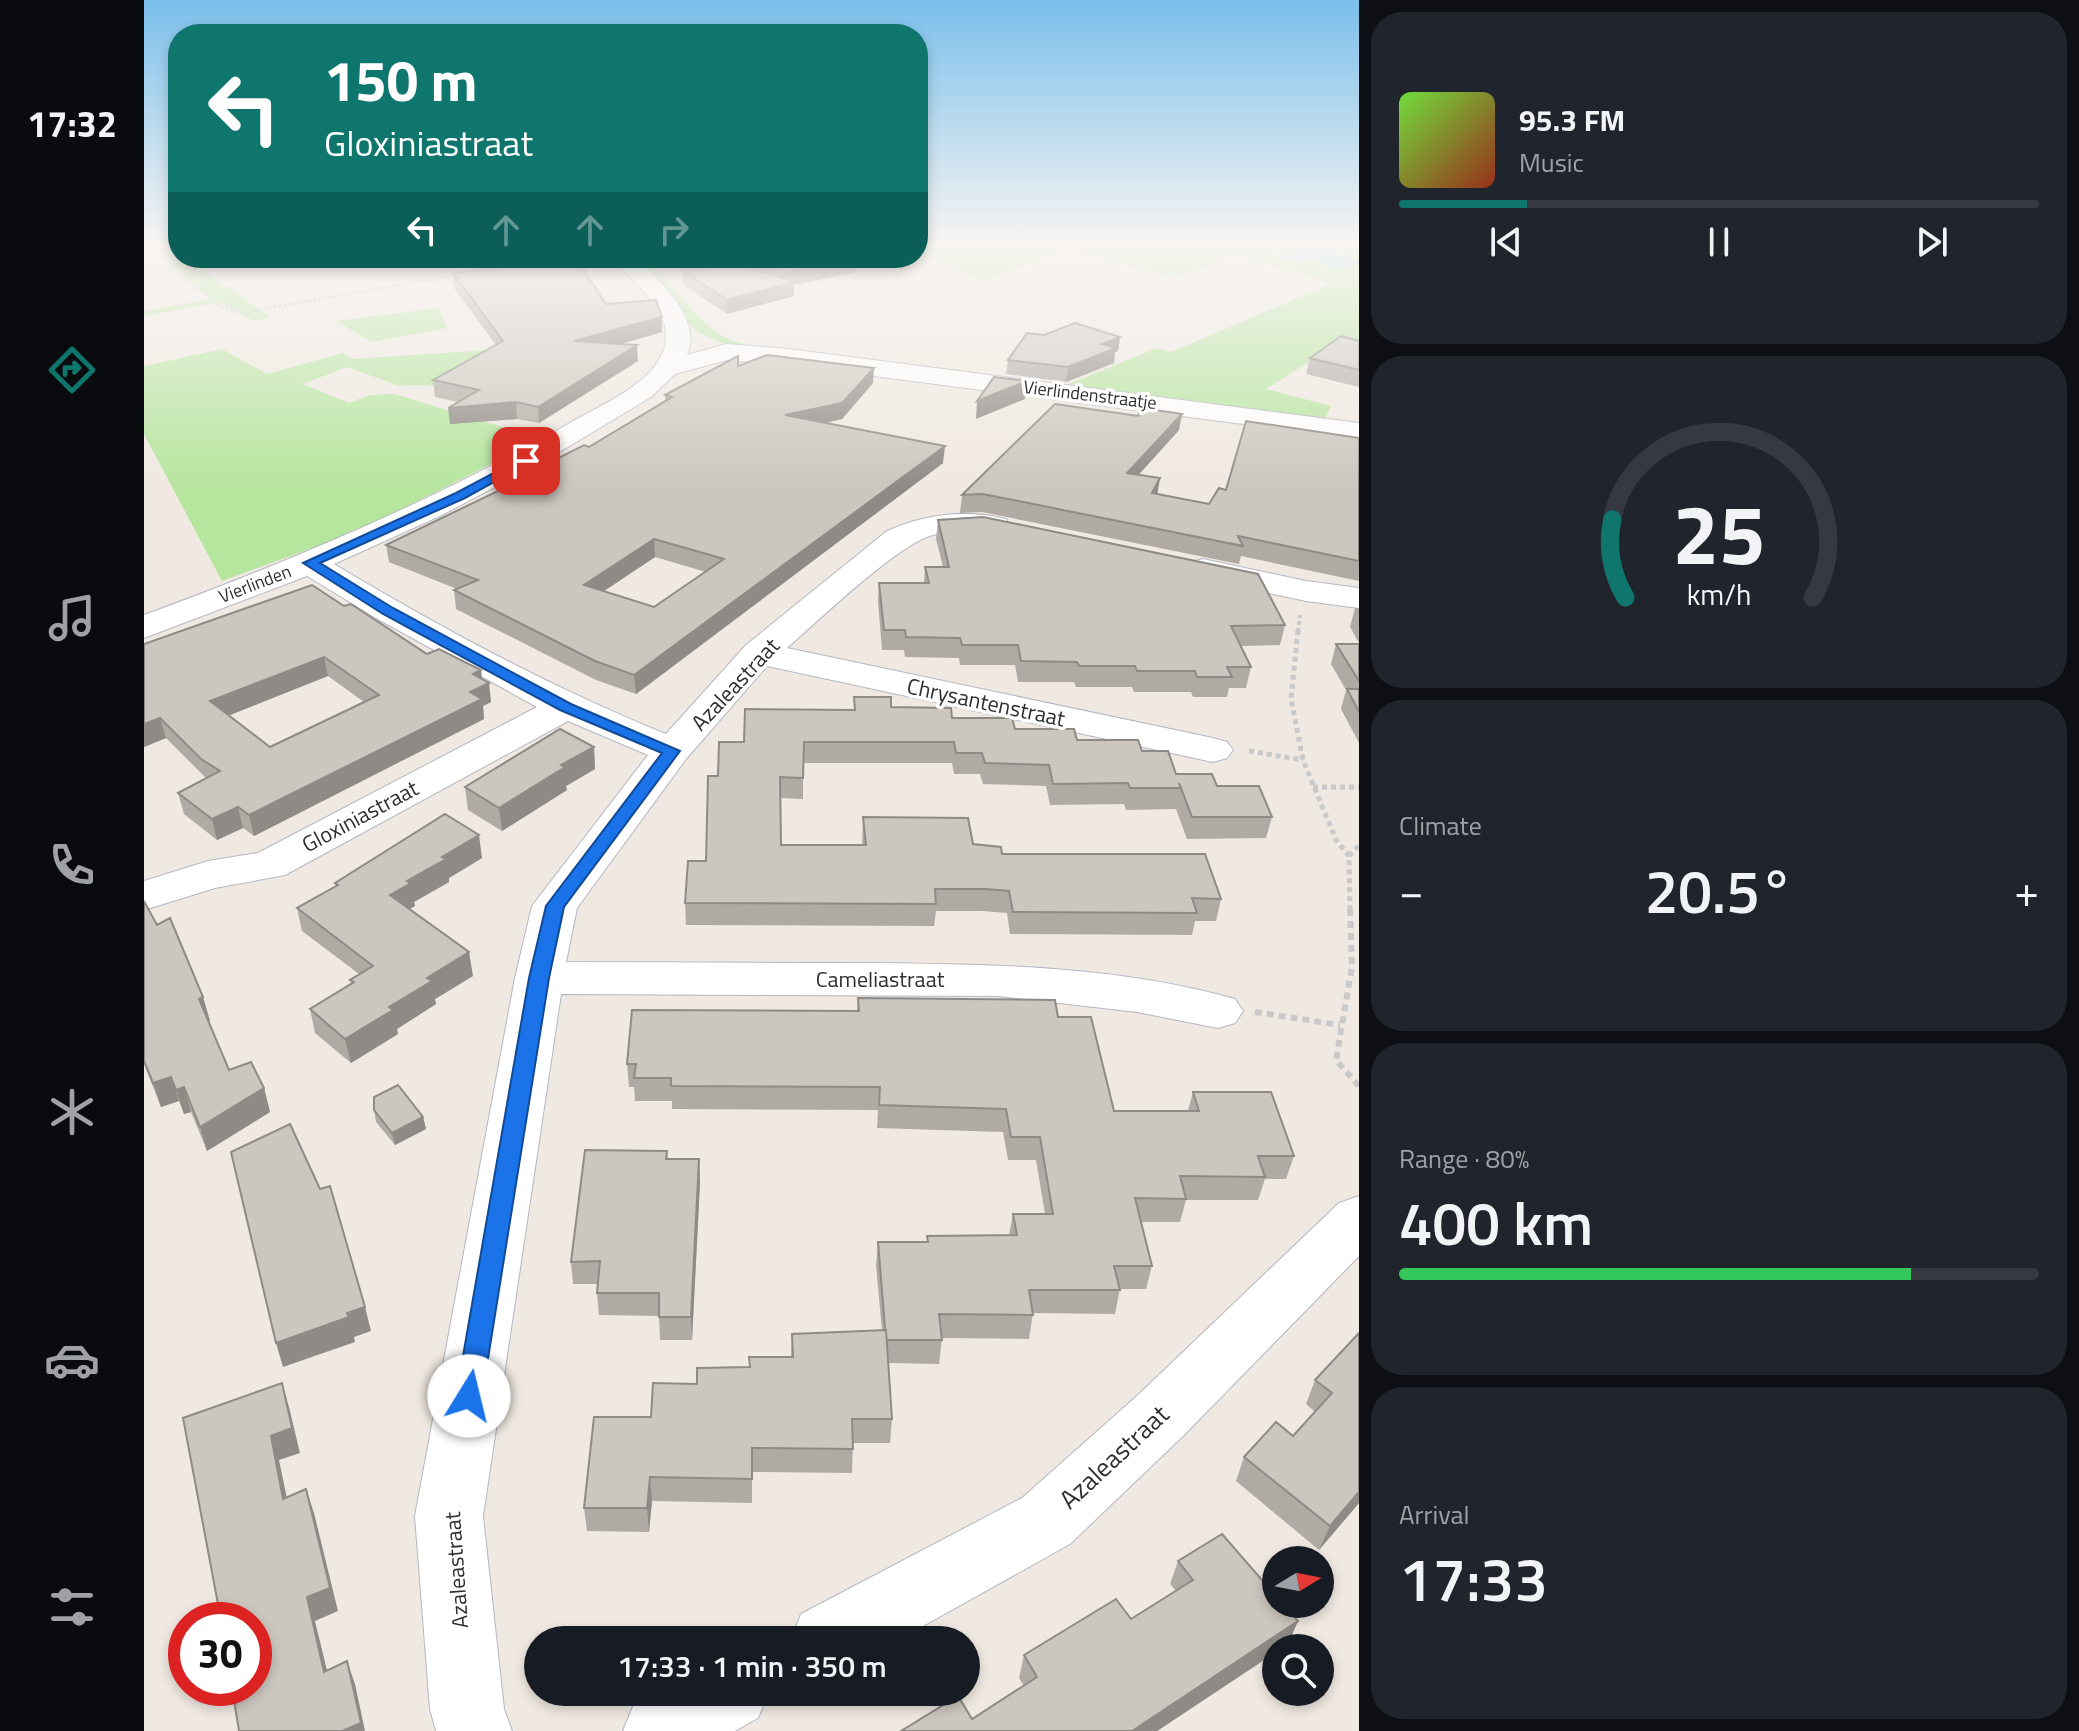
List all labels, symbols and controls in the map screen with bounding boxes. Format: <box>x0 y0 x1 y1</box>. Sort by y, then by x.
text: 150 m <box>324 38 477 123</box>
icon: left <box>192 56 296 160</box>
text: 17:32 <box>27 96 117 151</box>
text: 95.3 FM <box>1519 97 1625 143</box>
text: Gloxiniastraat <box>324 115 533 170</box>
text: Music <box>1519 143 1584 182</box>
icon: left <box>400 208 444 252</box>
icon: ahead <box>484 208 528 252</box>
icon: ahead <box>568 208 612 252</box>
icon: right <box>652 208 696 252</box>
icon: previous <box>1484 220 1528 264</box>
icon: pause <box>1697 220 1741 264</box>
icon: next <box>1910 220 1954 264</box>
icon: directions <box>44 342 100 398</box>
street label: Vierlindenstraatje <box>1022 373 1158 416</box>
pin <box>492 427 560 495</box>
icon: arrive <box>504 439 548 483</box>
text: 25 <box>1672 469 1766 595</box>
street label: Vierlinden <box>215 557 295 610</box>
text: km/h <box>1687 573 1751 616</box>
icon: music <box>44 590 100 646</box>
street label: Azaleastraat <box>683 630 787 738</box>
street label: Chrysantenstraat <box>904 669 1068 735</box>
street label: Gloxiniastraat <box>296 771 425 861</box>
text: Climate <box>1399 806 1482 845</box>
icon: phone <box>44 837 100 893</box>
text: 20.5° <box>1645 845 1793 936</box>
text: − <box>1399 857 1424 924</box>
text: + <box>2014 857 2039 924</box>
street label: Cameliastraat <box>816 962 945 996</box>
icon: climate <box>44 1084 100 1140</box>
text: Range · 80% <box>1399 1139 1529 1178</box>
text: 400 km <box>1399 1177 1593 1268</box>
icon: car <box>44 1332 100 1388</box>
position arrow <box>427 1354 511 1438</box>
street label: Azaleastraat <box>1050 1395 1177 1518</box>
text: Arrival <box>1399 1495 1470 1534</box>
street label: Azaleastraat <box>435 1510 477 1629</box>
text: 17:33 <box>1399 1533 1548 1624</box>
north arrow <box>1262 1546 1334 1618</box>
map controls <box>1262 1546 1334 1706</box>
icon: filters <box>44 1579 100 1635</box>
speed limit sign: 30 <box>168 1602 272 1706</box>
button: search <box>1262 1634 1334 1706</box>
text: 17:33 · 1 min · 350 m <box>617 1643 887 1689</box>

